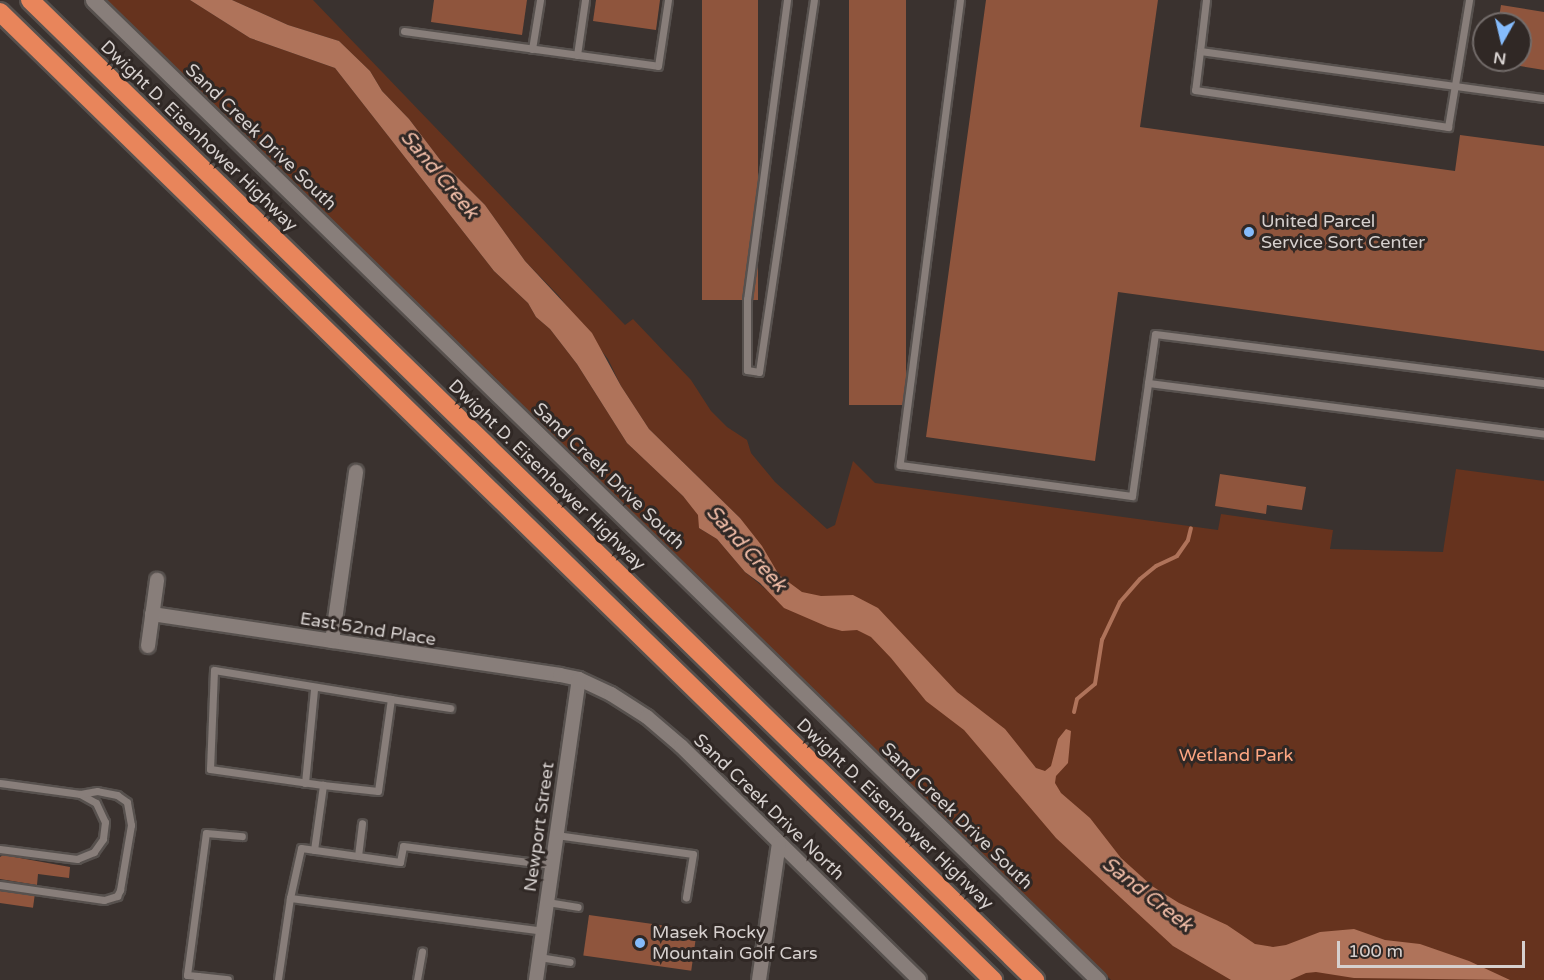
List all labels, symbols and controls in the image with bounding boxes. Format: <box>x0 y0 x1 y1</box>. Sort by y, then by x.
north arrow <box>1472 12 1532 72</box>
street label: Dwight D. Eisenhower Highway <box>96 36 302 236</box>
text: N <box>1492 47 1508 69</box>
street label: Sand Creek Drive South <box>181 59 341 215</box>
water label: Sand Creek <box>395 126 483 224</box>
place label: United Parcel Service Sort Center <box>1261 211 1425 254</box>
marker: United Parcel Service Sort Center <box>1242 225 1256 239</box>
street label: Dwight D. Eisenhower Highway <box>444 375 650 575</box>
street label: Sand Creek Drive South <box>529 398 689 554</box>
water label: Sand Creek <box>701 501 791 597</box>
street label: East 52nd Place <box>298 608 438 650</box>
street label: Dwight D. Eisenhower Highway <box>792 714 998 914</box>
street label: Sand Creek Drive North <box>689 729 849 885</box>
street label: Sand Creek Drive South <box>877 738 1037 894</box>
park label: Wetland Park <box>1179 744 1293 766</box>
street label: Newport Street <box>519 761 559 893</box>
water label: Sand Creek <box>1097 852 1197 938</box>
place label: Masek Rocky Mountain Golf Cars <box>652 922 818 964</box>
scale bar <box>1340 929 1528 967</box>
marker: Masek Rocky Mountain Golf Cars <box>633 936 647 950</box>
text: 100 m <box>1348 940 1403 962</box>

